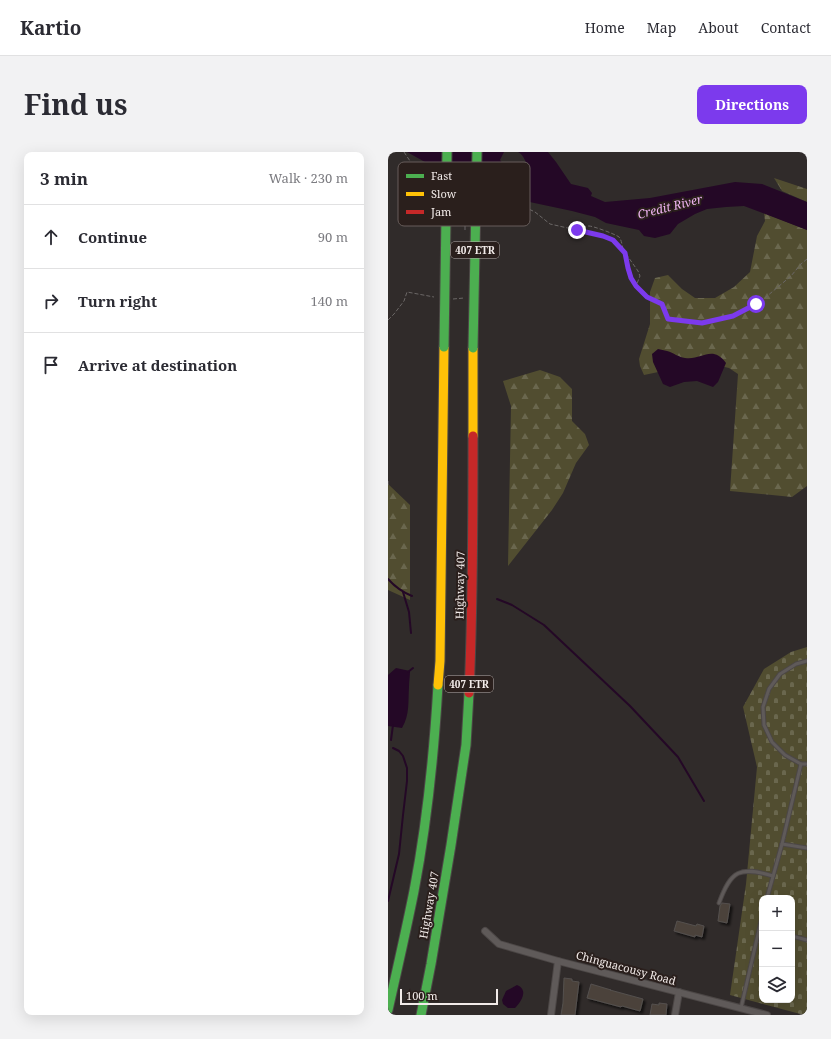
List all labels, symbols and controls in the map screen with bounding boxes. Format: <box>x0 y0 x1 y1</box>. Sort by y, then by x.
text: Kartio <box>20 15 81 41</box>
text: Home <box>585 18 625 37</box>
text: Map <box>647 18 676 37</box>
text: About <box>698 18 739 37</box>
text: Contact <box>761 18 811 37</box>
text: Find us <box>24 85 128 123</box>
button: Directions <box>697 85 807 124</box>
legend <box>398 162 530 226</box>
text: 3 min <box>40 167 88 190</box>
text: Fast <box>431 168 452 183</box>
text: Walk · 230 m <box>269 169 348 187</box>
text: Slow <box>431 186 457 201</box>
water label: Credit River <box>636 190 705 223</box>
text: Jam <box>430 204 452 219</box>
route end <box>568 221 586 239</box>
icon: ahead <box>40 226 62 248</box>
text: Continue <box>78 227 147 247</box>
text: 90 m <box>318 228 348 246</box>
road number: 407 ETR <box>451 242 499 258</box>
icon: right <box>40 290 62 312</box>
text: Turn right <box>78 291 157 311</box>
text: 140 m <box>311 292 348 310</box>
route start <box>747 295 765 313</box>
icon: arrive <box>40 354 62 376</box>
text: Arrive at destination <box>78 355 237 375</box>
street label: Highway 407 <box>451 551 468 619</box>
road number: 407 ETR <box>445 676 493 692</box>
street label: Highway 407 <box>415 870 442 940</box>
map controls <box>759 895 795 1003</box>
button: + <box>759 895 795 931</box>
button: − <box>759 931 795 967</box>
street label: Chinguacousy Road <box>575 947 678 988</box>
button: layers <box>759 967 795 1003</box>
scale bar <box>400 987 498 1006</box>
text: 100 m <box>406 988 438 1003</box>

